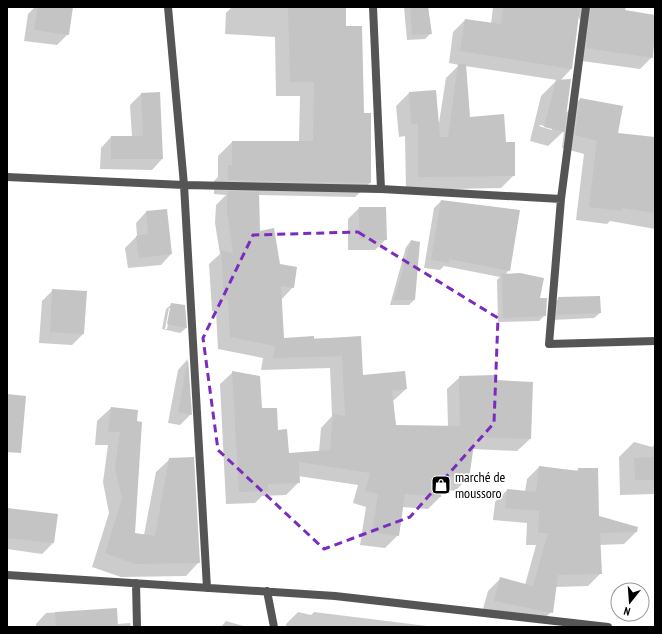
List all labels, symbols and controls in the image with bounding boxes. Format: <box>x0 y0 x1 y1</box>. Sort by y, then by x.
place label: marché de moussoro <box>455 468 506 502</box>
shop icon: marché de moussoro <box>430 474 452 496</box>
north arrow <box>610 582 650 622</box>
text: N <box>622 604 632 619</box>

